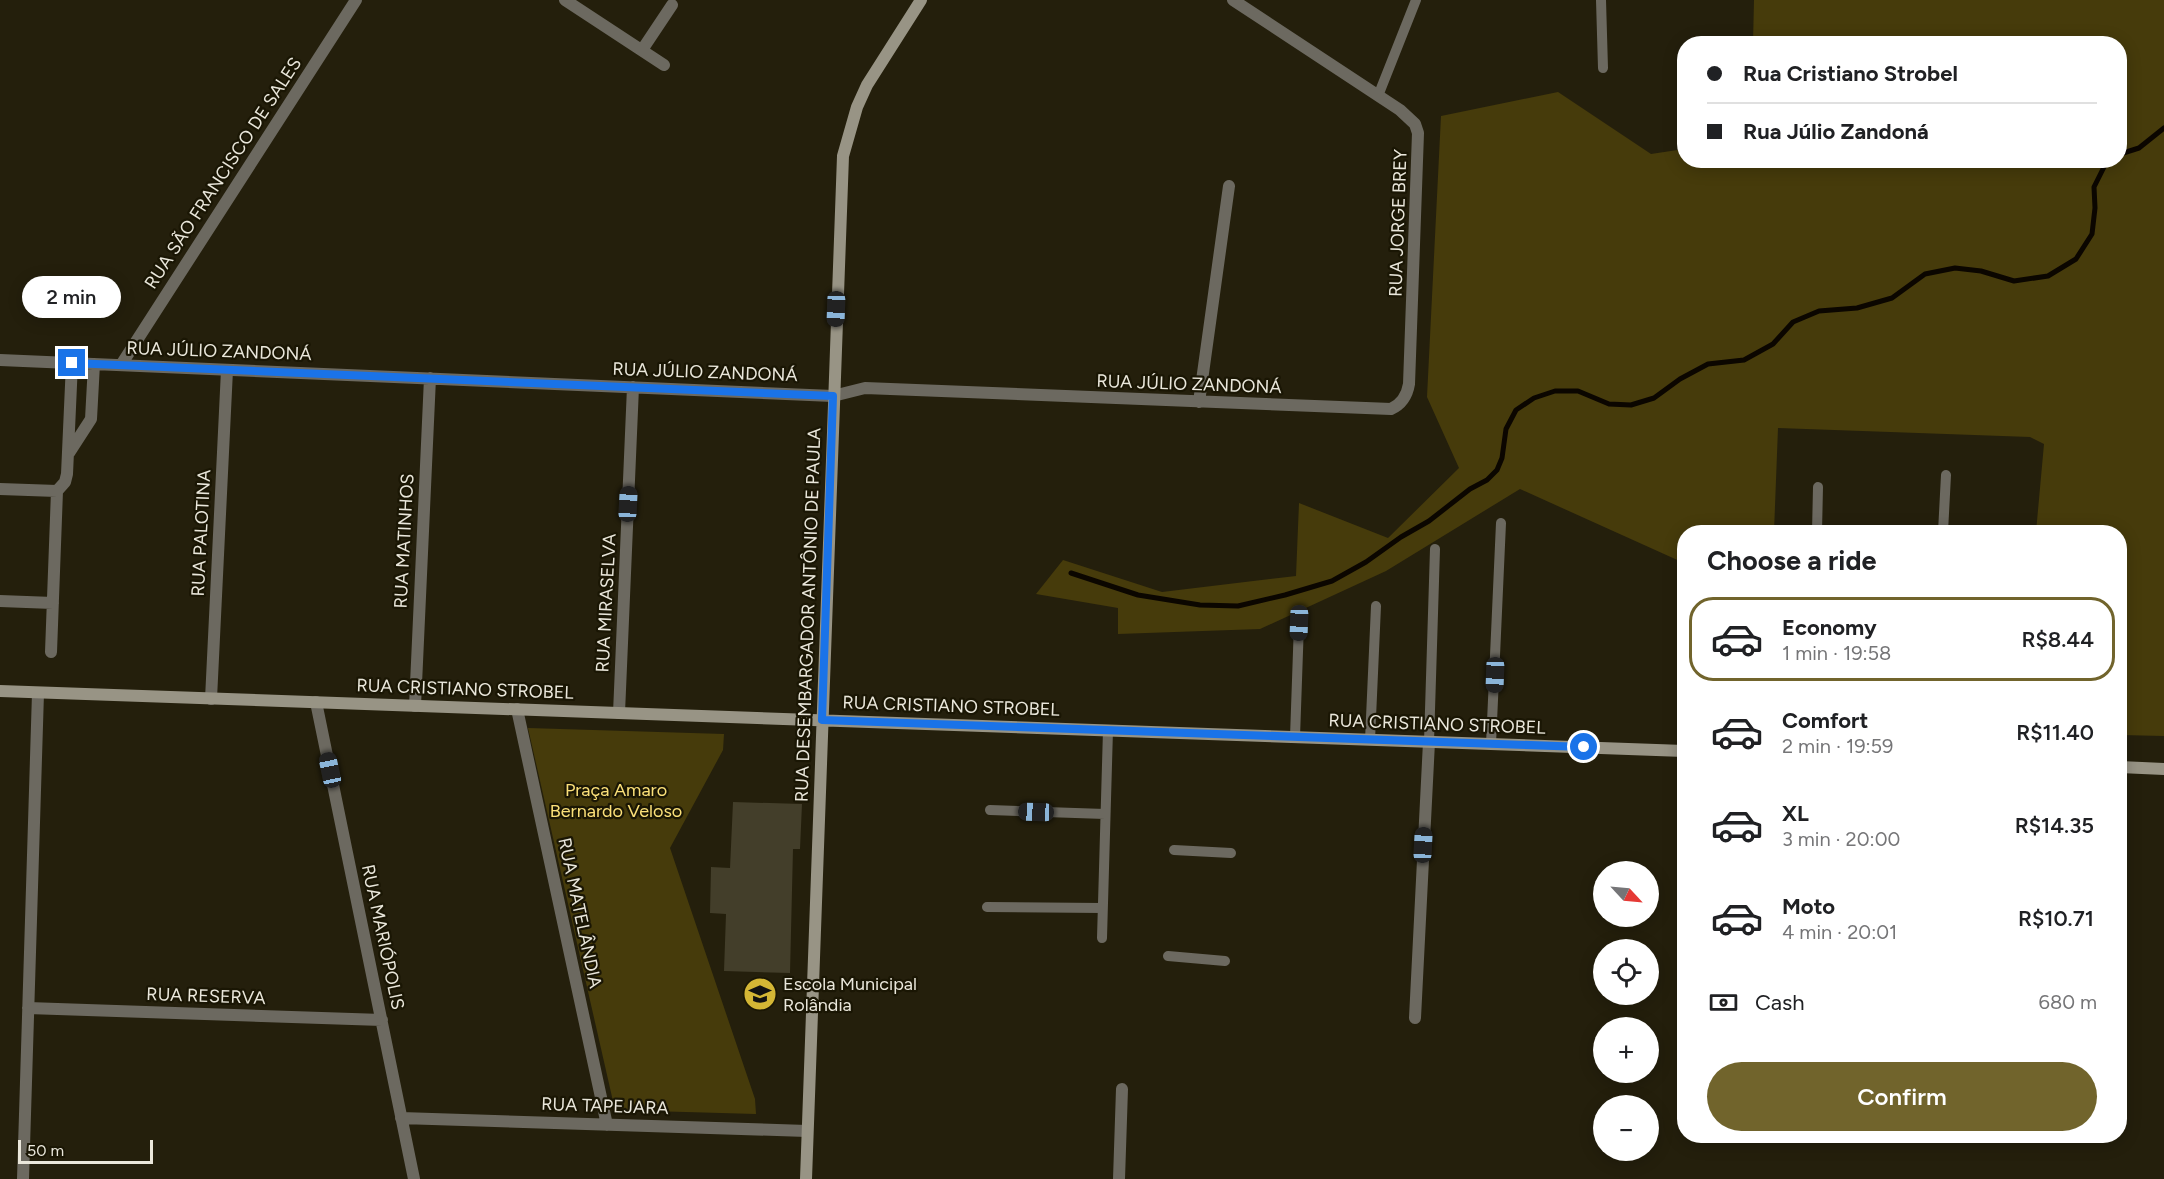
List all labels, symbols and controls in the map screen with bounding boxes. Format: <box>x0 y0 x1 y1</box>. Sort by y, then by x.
street label: RUA SÃO FRANCISCO DE SALES <box>140 53 306 293</box>
text: Rua Cristiano Strobel <box>1743 60 1958 87</box>
text: Rua Júlio Zandoná <box>1743 118 1929 145</box>
street label: RUA JORGE BREY <box>1384 149 1412 297</box>
callout: 2 min <box>22 276 122 318</box>
text: 2 min <box>47 285 96 309</box>
car <box>826 291 846 327</box>
street label: RUA JÚLIO ZANDONÁ <box>126 337 312 365</box>
route end <box>58 349 85 376</box>
street label: RUA JÚLIO ZANDONÁ <box>612 358 798 386</box>
street label: RUA JÚLIO ZANDONÁ <box>1096 370 1282 398</box>
street label: RUA DESEMBARGADOR ANTÔNIO DE PAULA <box>790 427 826 803</box>
street label: RUA PALOTINA <box>187 469 215 597</box>
street label: RUA MATINHOS <box>389 473 419 609</box>
car <box>618 486 638 522</box>
street label: RUA MIRASELVA <box>591 533 621 673</box>
text: Choose a ride <box>1707 544 1876 577</box>
car <box>1289 605 1309 641</box>
icon: car <box>1710 612 1764 666</box>
text: Economy <box>1782 614 1877 641</box>
text: R$8.44 <box>2021 626 2094 653</box>
text: 1 min · 19:58 <box>1782 641 1891 665</box>
car <box>1485 657 1505 693</box>
street label: RUA CRISTIANO STROBEL <box>356 674 575 704</box>
street label: RUA CRISTIANO STROBEL <box>842 691 1061 721</box>
icon: car <box>1710 705 1764 759</box>
text: Comfort <box>1782 707 1868 734</box>
street label: RUA CRISTIANO STROBEL <box>1328 709 1547 739</box>
text: R$11.40 <box>2016 719 2094 746</box>
route start <box>1570 733 1597 760</box>
text: 2 min · 19:59 <box>1782 734 1893 758</box>
car <box>317 751 343 789</box>
park label: Praça Amaro Bernardo Veloso <box>550 779 682 822</box>
icon: car <box>1710 798 1764 852</box>
text: XL <box>1782 800 1809 827</box>
car <box>1018 802 1054 822</box>
text: R$14.35 <box>2015 812 2094 839</box>
car <box>1413 827 1433 863</box>
text: 3 min · 20:00 <box>1782 827 1900 851</box>
street label: RUA MATELÂNDIA <box>553 836 607 990</box>
north arrow <box>1593 861 1659 927</box>
map controls <box>1593 861 1659 1161</box>
street label: RUA MARIÓPOLIS <box>357 862 409 1012</box>
icon: car <box>1710 891 1764 945</box>
text: Moto <box>1782 893 1835 920</box>
text: R$10.71 <box>2018 905 2094 932</box>
text: 4 min · 20:01 <box>1782 920 1897 944</box>
button: locate <box>1593 939 1659 1005</box>
place label: Escola Municipal Rolândia <box>783 973 917 1016</box>
school or university icon: Escola Municipal Rolândia <box>742 976 778 1012</box>
street label: RUA RESERVA <box>146 983 266 1009</box>
icon: cash <box>1707 986 1740 1019</box>
text: Cash <box>1755 989 1805 1016</box>
text: 680 m <box>2039 990 2097 1014</box>
button: + <box>1593 1017 1659 1083</box>
button: Confirm <box>1707 1062 2097 1131</box>
street label: RUA TAPEJARA <box>541 1093 669 1119</box>
button: − <box>1593 1095 1659 1161</box>
scale bar <box>18 1137 153 1164</box>
text: 50 m <box>27 1141 64 1160</box>

